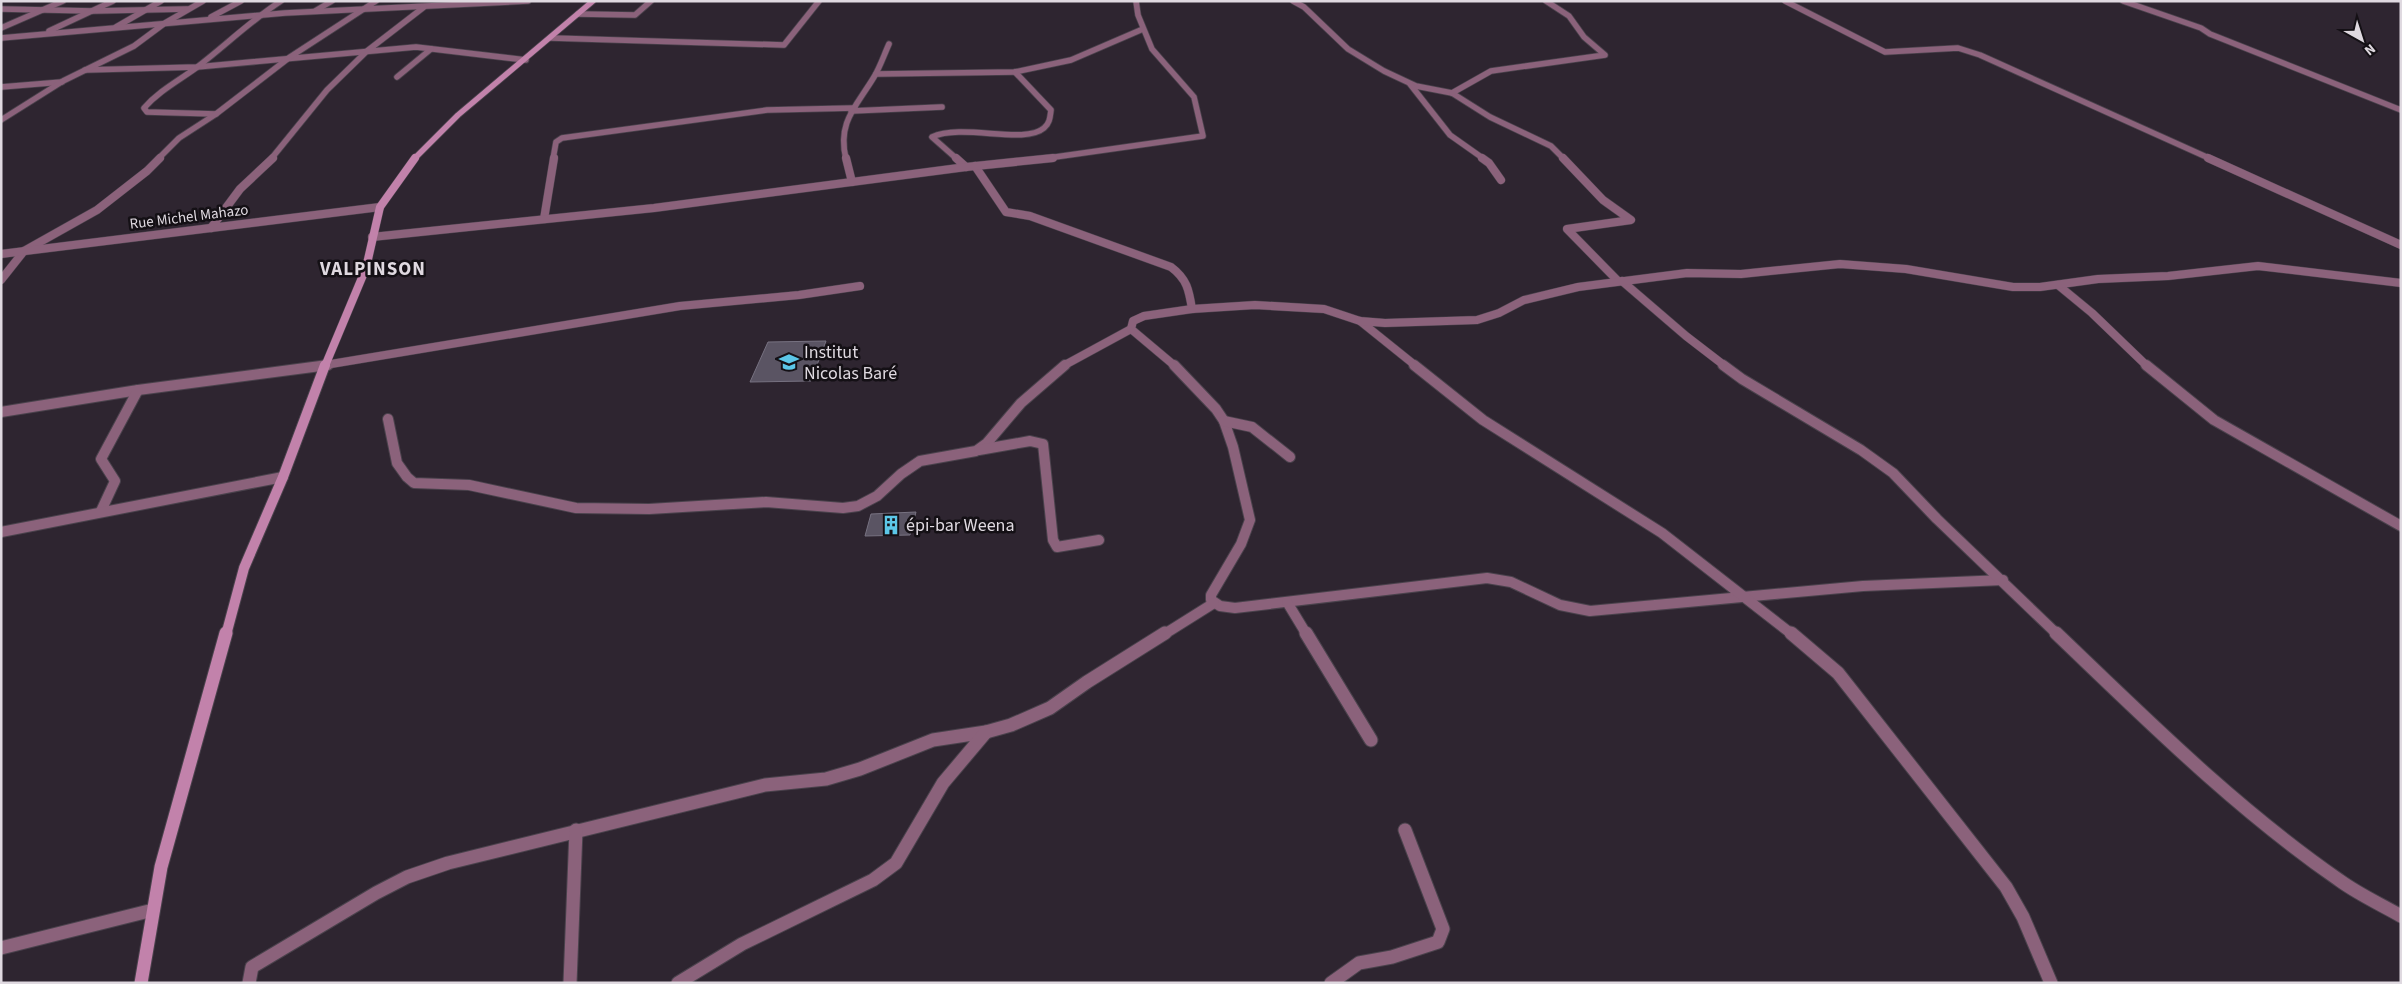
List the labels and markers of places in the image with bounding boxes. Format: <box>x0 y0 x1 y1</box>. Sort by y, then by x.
place label: Institut Nicolas Baré <box>804 340 897 386</box>
school or university icon: Institut Nicolas Baré <box>778 351 800 373</box>
place label: épi-bar Weena <box>906 513 1015 538</box>
building icon: épi-bar Weena <box>880 514 902 536</box>

